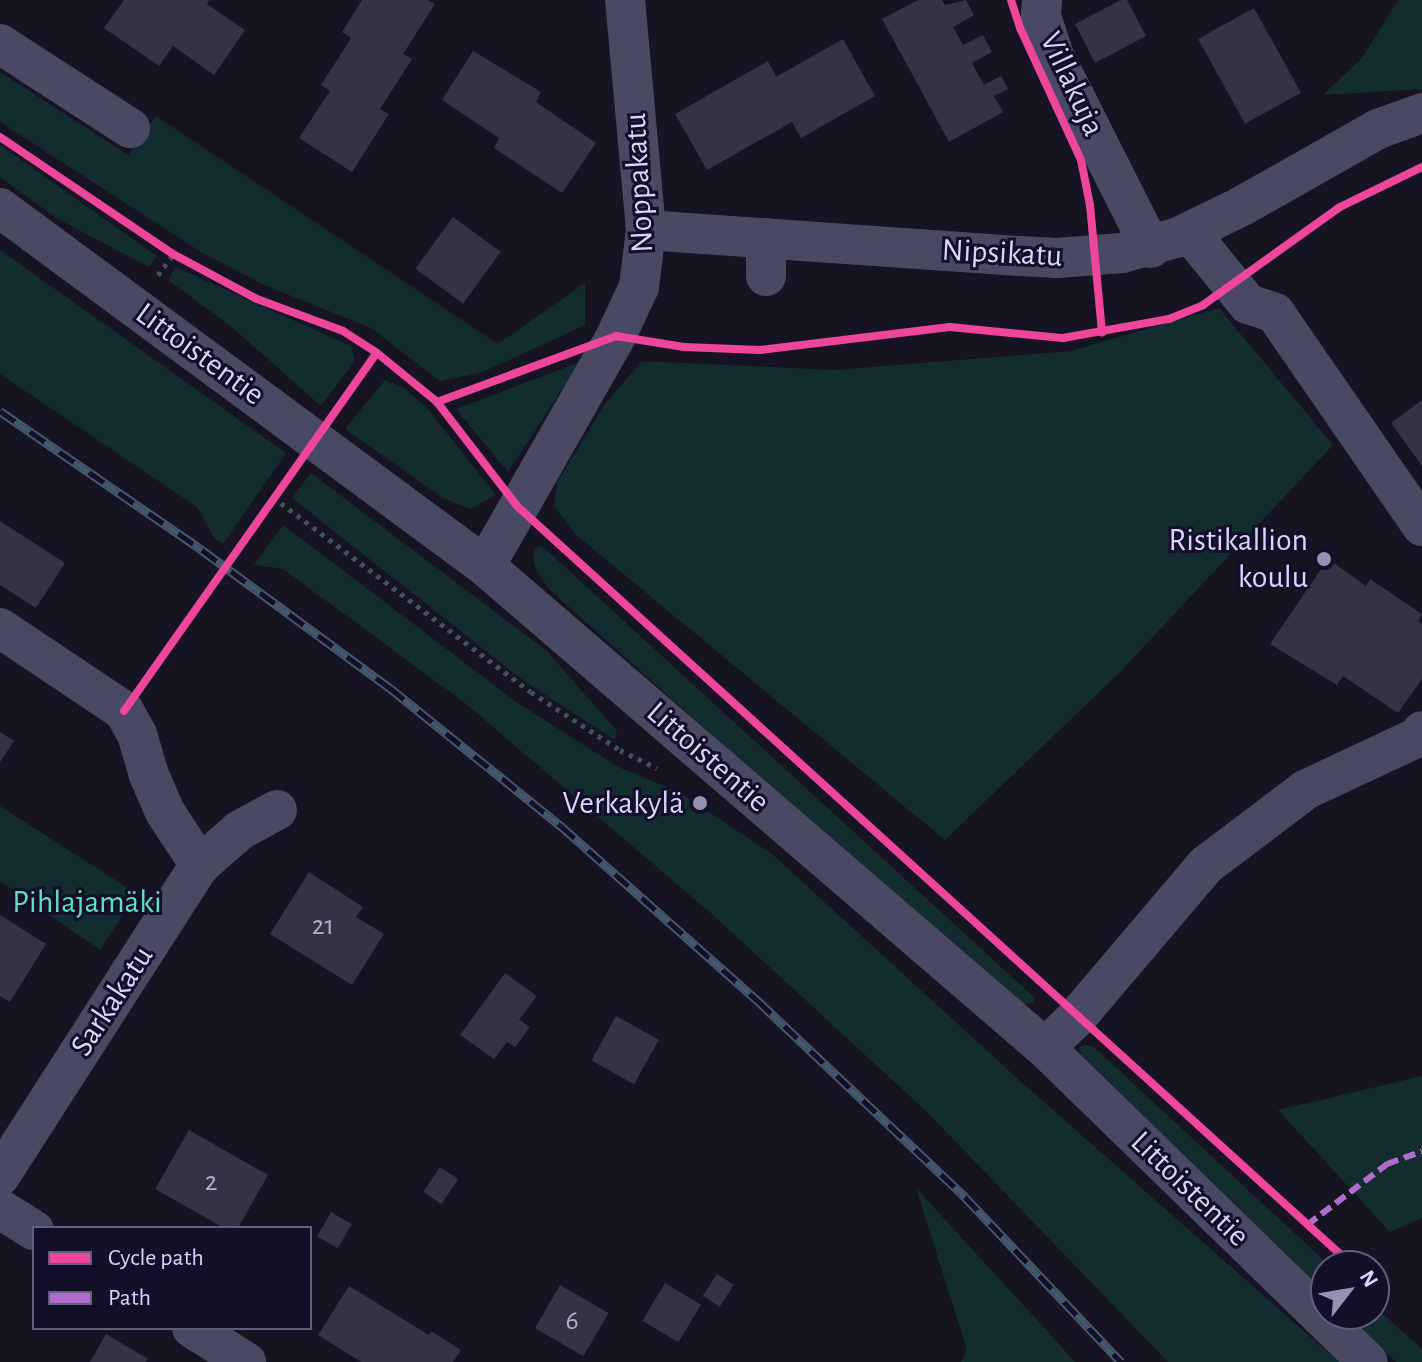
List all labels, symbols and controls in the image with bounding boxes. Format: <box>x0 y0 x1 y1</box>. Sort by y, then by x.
street label: Villakuja <box>1031 26 1113 142</box>
street label: Noppakatu <box>616 112 662 254</box>
street label: Nipsikatu <box>941 231 1063 275</box>
street label: Littoistentie <box>128 294 272 414</box>
place label: Ristikallion koulu <box>1169 522 1308 597</box>
marker: Ristikallion koulu <box>1315 550 1333 568</box>
street label: Littoistentie <box>639 693 777 821</box>
place label: Verkakylä <box>563 784 684 822</box>
marker: Verkakylä <box>691 794 709 812</box>
park label: Pihlajamäki <box>12 883 162 921</box>
house number: 21 <box>312 909 334 943</box>
street label: Sarkakatu <box>62 939 162 1063</box>
street label: Littoistentie <box>1123 1123 1257 1255</box>
house number: 2 <box>205 1165 217 1199</box>
legend <box>32 1226 312 1330</box>
text: Cycle path <box>108 1246 204 1270</box>
north arrow <box>1310 1250 1390 1330</box>
text: N <box>1355 1266 1382 1291</box>
text: Path <box>108 1286 151 1310</box>
house number: 6 <box>565 1304 579 1338</box>

